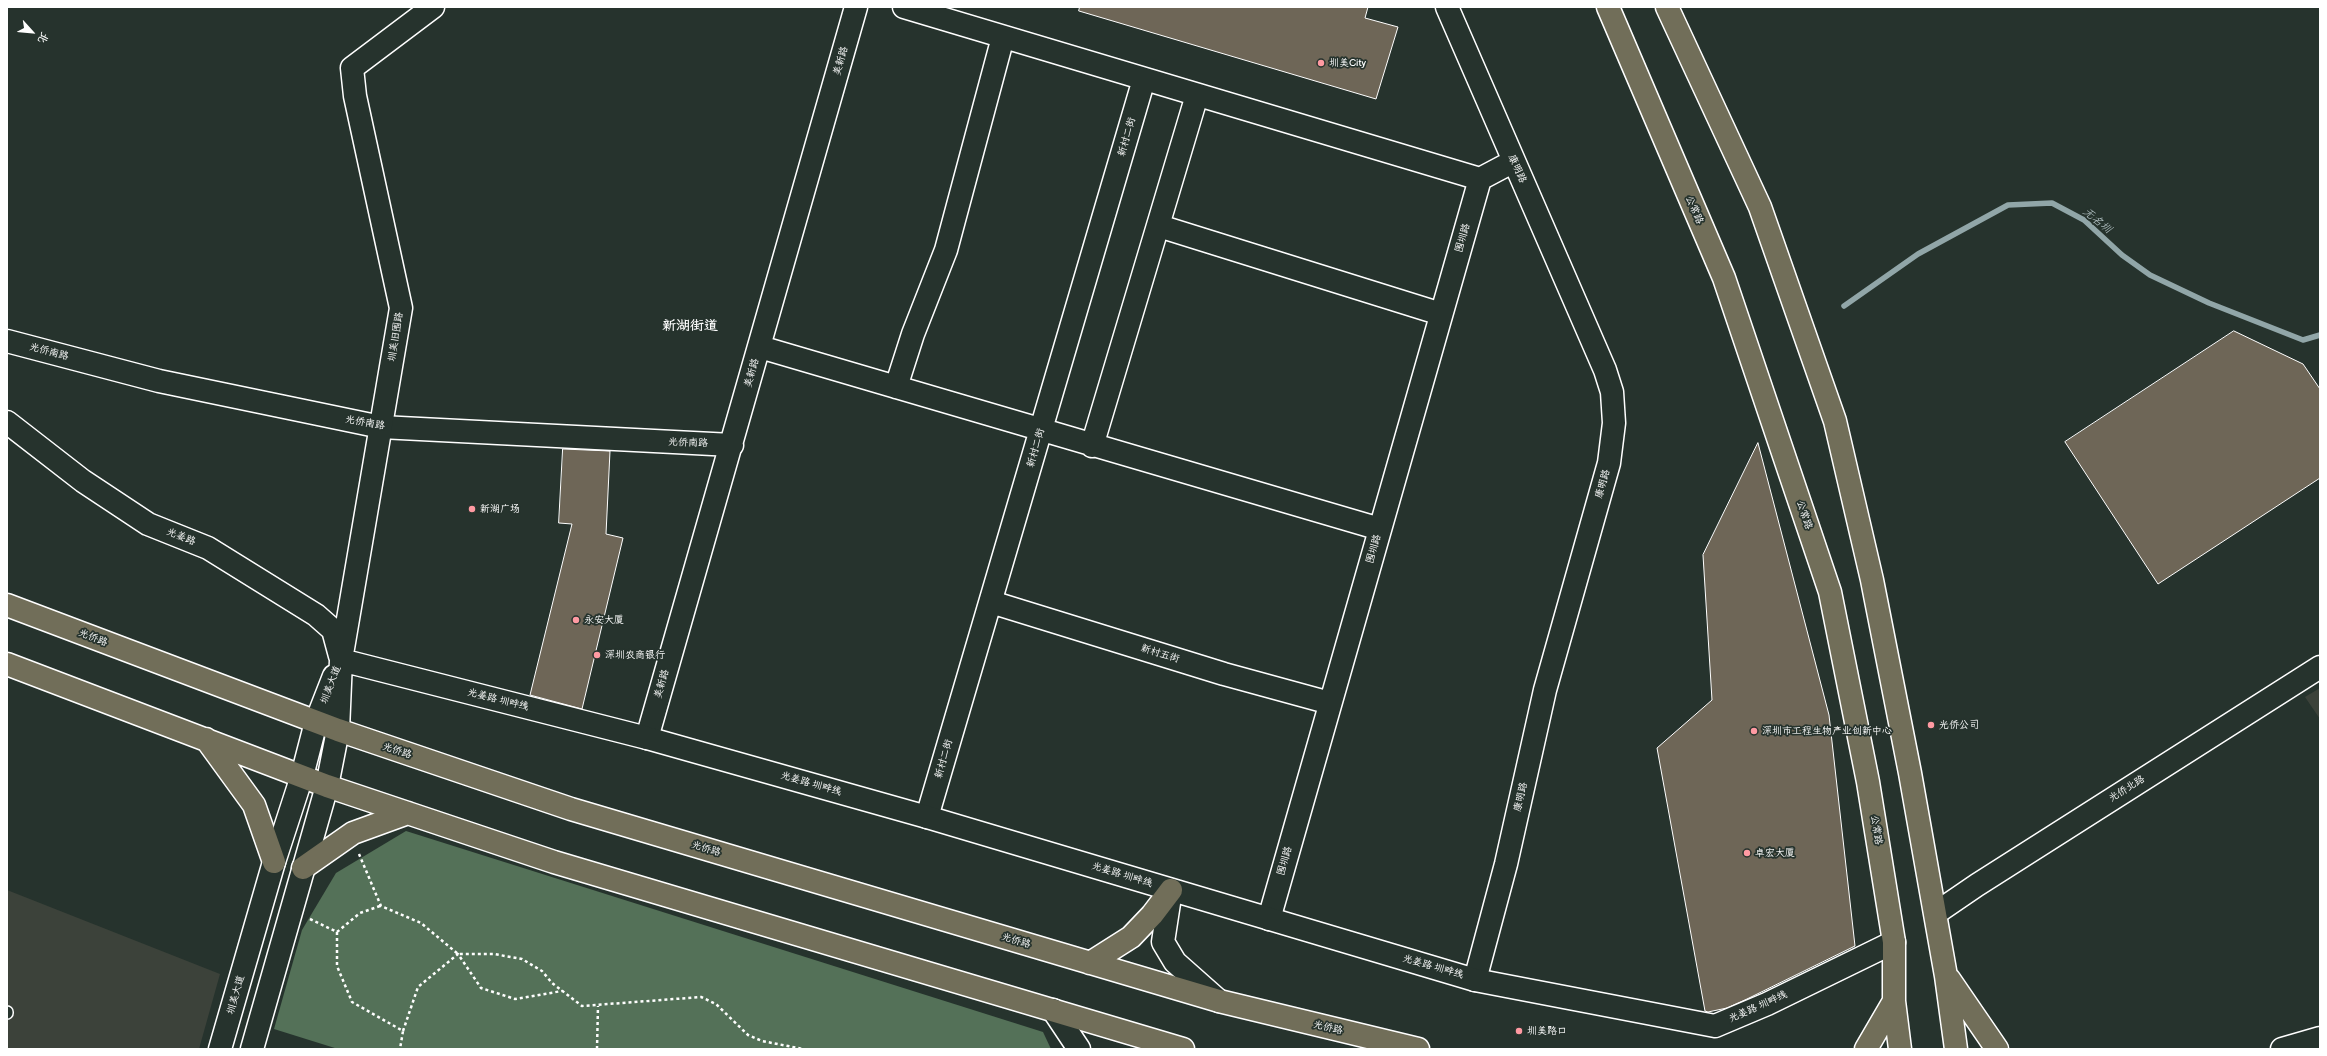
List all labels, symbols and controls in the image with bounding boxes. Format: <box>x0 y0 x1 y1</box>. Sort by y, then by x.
north arrow <box>12 12 52 52</box>
text: 北 <box>35 30 51 46</box>
street label: 美新路 <box>831 45 851 77</box>
place label: 圳美City <box>1329 57 1366 69</box>
marker: 圳美City <box>1316 58 1326 68</box>
street label: 新村二街 <box>1116 116 1138 158</box>
street label: 康明路 <box>1505 153 1529 185</box>
street label: 公常路 <box>1683 194 1705 226</box>
water label: 无名圳 <box>2080 205 2114 237</box>
street label: 围圳路 <box>1453 222 1473 254</box>
street label: 圳美旧围路 <box>386 311 406 363</box>
district label: 新湖街道 <box>662 318 718 334</box>
street label: 光侨南路 <box>28 341 70 363</box>
street label: 美新路 <box>742 357 762 389</box>
street label: 光侨南路 <box>344 414 386 432</box>
street label: 新村二街 <box>1025 427 1047 469</box>
street label: 光侨南路 <box>668 436 708 450</box>
street label: 康明路 <box>1593 468 1613 500</box>
street label: 公常路 <box>1794 499 1814 531</box>
place label: 新湖广场 <box>480 503 520 515</box>
marker: 新湖广场 <box>467 504 477 514</box>
street label: 光姜路 <box>165 526 197 548</box>
street label: 围圳路 <box>1364 533 1384 565</box>
place label: 永安大厦 <box>584 614 624 626</box>
marker: 永安大厦 <box>571 615 581 625</box>
street label: 光侨路 <box>77 627 109 649</box>
street label: 新村五街 <box>1139 642 1181 666</box>
place label: 深圳农商银行 <box>605 649 665 661</box>
marker: 深圳农商银行 <box>592 650 602 660</box>
street label: 圳美大道 <box>318 664 344 706</box>
street label: 美新路 <box>652 668 672 700</box>
street label: 光姜路 圳畔线 <box>466 687 530 713</box>
place label: 光侨公司 <box>1939 719 1979 731</box>
marker: 光侨公司 <box>1926 720 1936 730</box>
place label: 深圳市工程生物产业创新中心 <box>1762 725 1892 737</box>
marker: 深圳市工程生物产业创新中心 <box>1749 726 1759 736</box>
street label: 新村二街 <box>933 738 955 780</box>
street label: 光侨路 <box>381 741 413 761</box>
street label: 光姜路 圳畔线 <box>779 770 843 798</box>
street label: 光侨北路 <box>2107 773 2147 805</box>
street label: 康明路 <box>1512 781 1530 813</box>
street label: 公常路 <box>1868 814 1884 846</box>
street label: 光侨路 <box>690 839 722 859</box>
street label: 围圳路 <box>1275 845 1295 877</box>
place label: 卓宏大厦 <box>1755 847 1795 859</box>
marker: 卓宏大厦 <box>1742 848 1752 858</box>
street label: 光姜路 圳畔线 <box>1090 860 1154 890</box>
street label: 光侨路 <box>1000 931 1032 951</box>
street label: 光姜路 圳畔线 <box>1401 953 1465 981</box>
street label: 圳美大道 <box>225 974 247 1016</box>
street label: 光姜路 圳畔线 <box>1727 989 1789 1025</box>
street label: 光侨路 <box>1312 1019 1344 1037</box>
place label: 圳美路口 <box>1527 1025 1567 1037</box>
marker: 圳美路口 <box>1514 1026 1524 1036</box>

